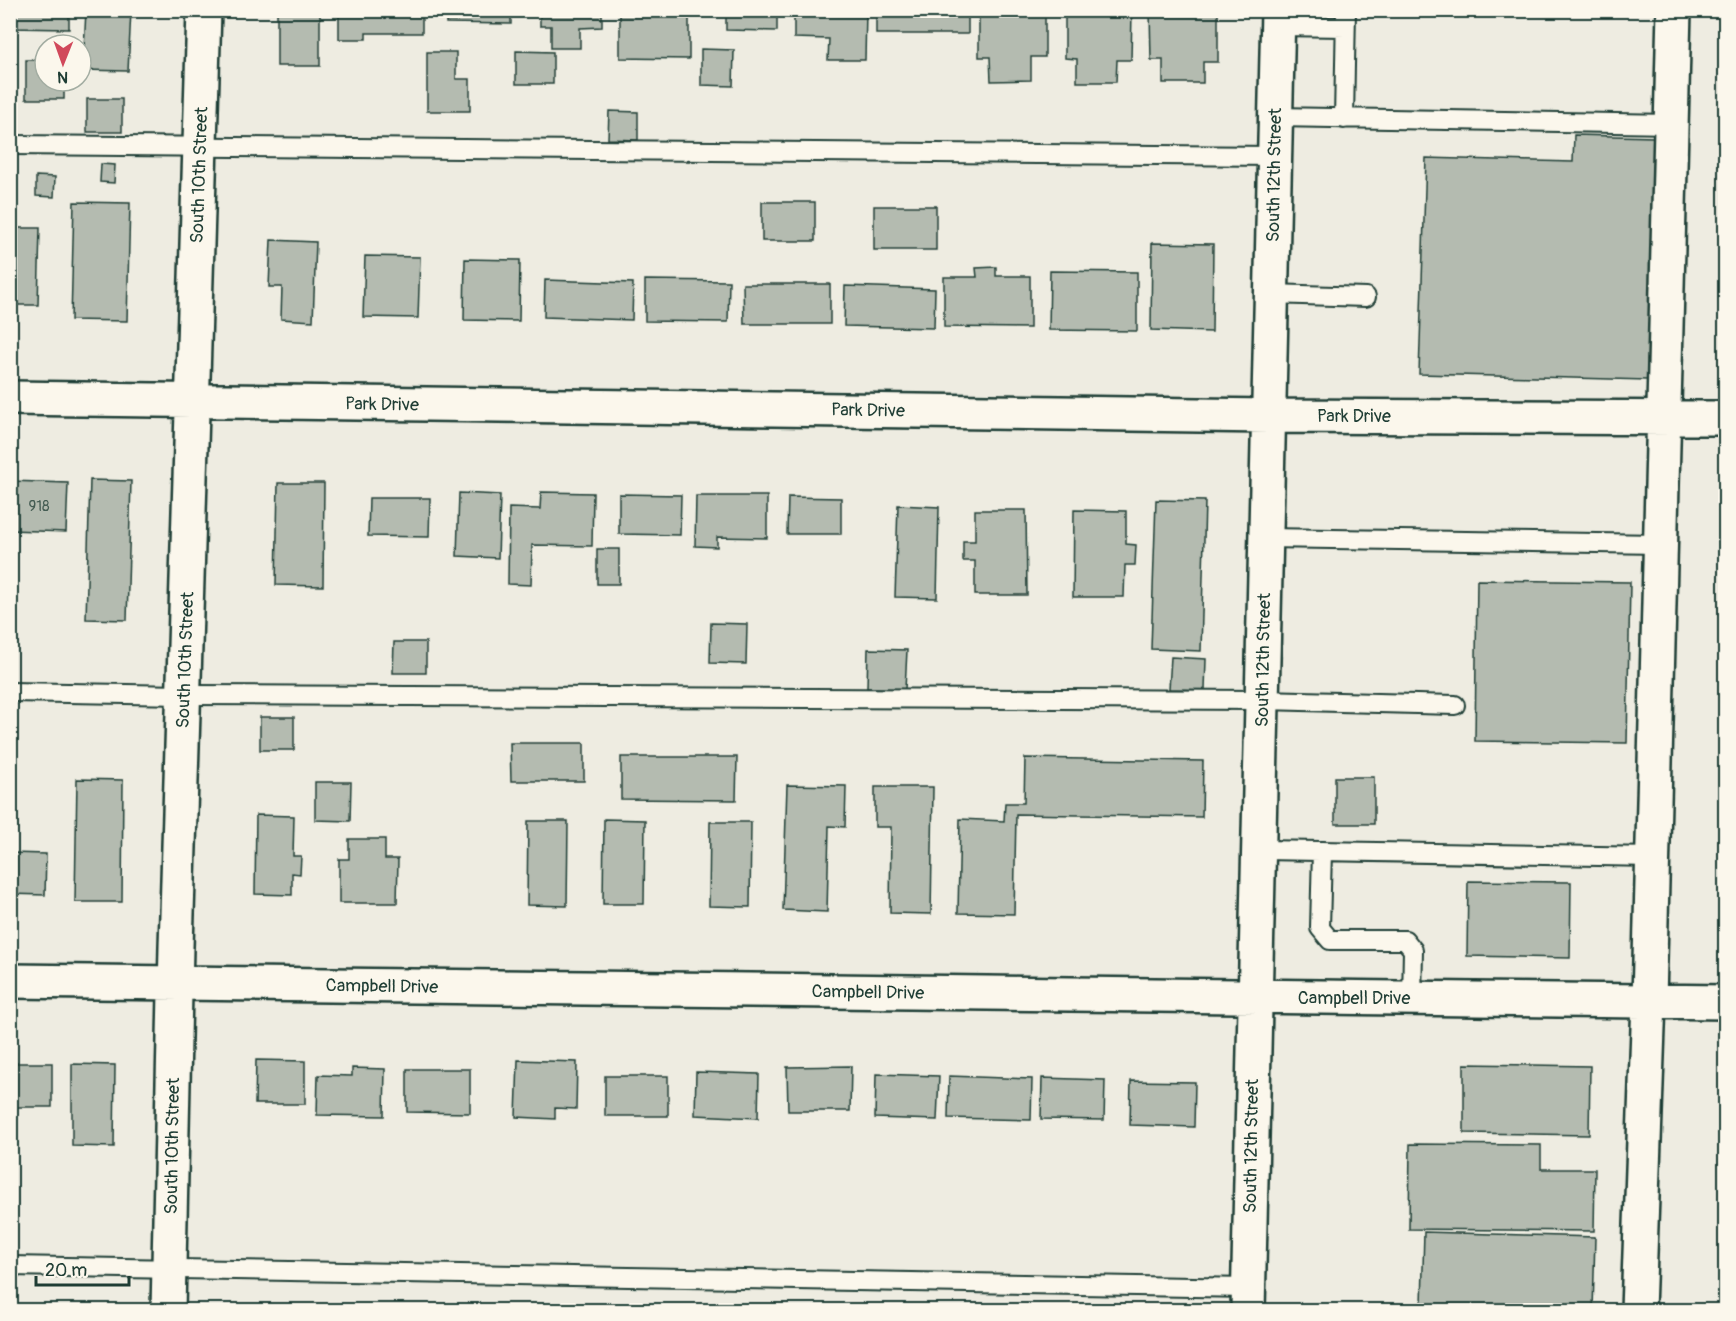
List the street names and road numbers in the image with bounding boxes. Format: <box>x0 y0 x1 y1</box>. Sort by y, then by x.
street label: South 10th Street <box>186 106 213 244</box>
street label: South 12th Street <box>1262 107 1287 242</box>
street label: Park Drive <box>345 392 419 417</box>
street label: Park Drive <box>831 398 905 423</box>
street label: Park Drive <box>1317 405 1391 428</box>
street label: South 10th Street <box>172 591 199 729</box>
street label: South 12th Street <box>1251 592 1276 727</box>
street label: Campbell Drive <box>326 974 439 999</box>
street label: Campbell Drive <box>812 980 925 1005</box>
street label: Campbell Drive <box>1298 987 1410 1010</box>
street label: South 10th Street <box>160 1077 185 1214</box>
street label: South 12th Street <box>1239 1078 1264 1213</box>

